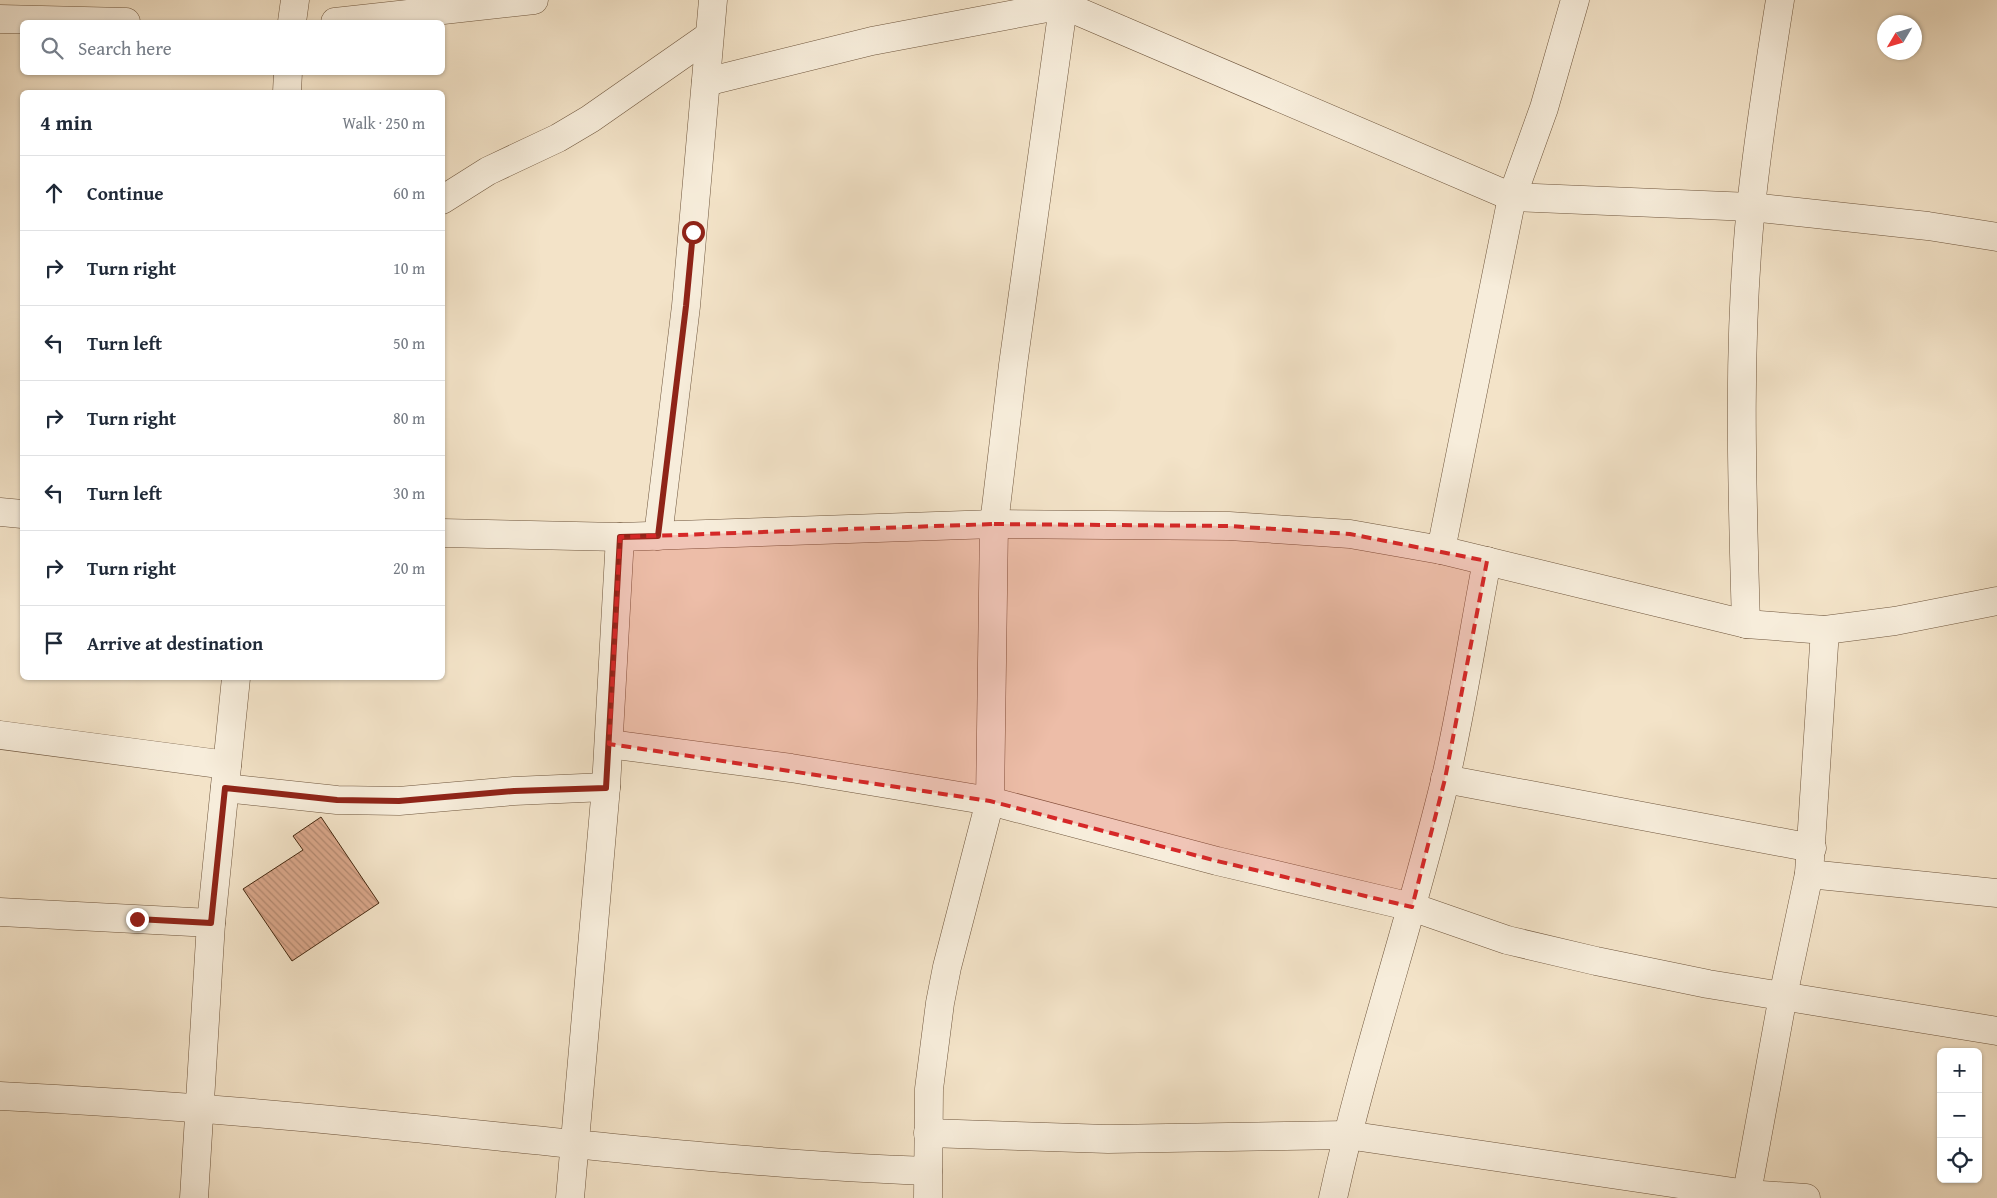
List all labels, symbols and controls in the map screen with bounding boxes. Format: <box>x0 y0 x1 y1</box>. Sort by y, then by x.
north arrow <box>1877 15 1922 60</box>
search box <box>20 20 445 75</box>
icon: search <box>38 34 66 62</box>
text: Search here <box>78 34 172 62</box>
text: 4 min <box>40 107 92 138</box>
text: Walk · 250 m <box>342 111 425 135</box>
icon: ahead <box>40 179 68 207</box>
text: Continue <box>87 179 164 207</box>
text: 60 m <box>393 181 425 205</box>
route start <box>682 221 705 244</box>
icon: right <box>40 254 68 282</box>
text: Turn right <box>87 254 176 282</box>
text: 10 m <box>393 256 425 280</box>
icon: left <box>40 329 68 357</box>
text: Turn left <box>87 329 162 357</box>
text: 50 m <box>393 331 425 355</box>
icon: right <box>40 404 68 432</box>
text: Turn right <box>87 404 176 432</box>
text: 80 m <box>393 406 425 430</box>
icon: left <box>40 479 68 507</box>
text: Turn left <box>87 479 162 507</box>
text: 30 m <box>393 481 425 505</box>
icon: right <box>40 554 68 582</box>
text: Turn right <box>87 554 176 582</box>
text: 20 m <box>393 556 425 580</box>
icon: arrive <box>40 629 68 657</box>
text: Arrive at destination <box>87 629 263 657</box>
route end <box>126 908 149 931</box>
map controls <box>1937 1048 1982 1183</box>
button: + <box>1937 1048 1982 1093</box>
button: − <box>1937 1093 1982 1138</box>
button: locate <box>1937 1138 1982 1183</box>

